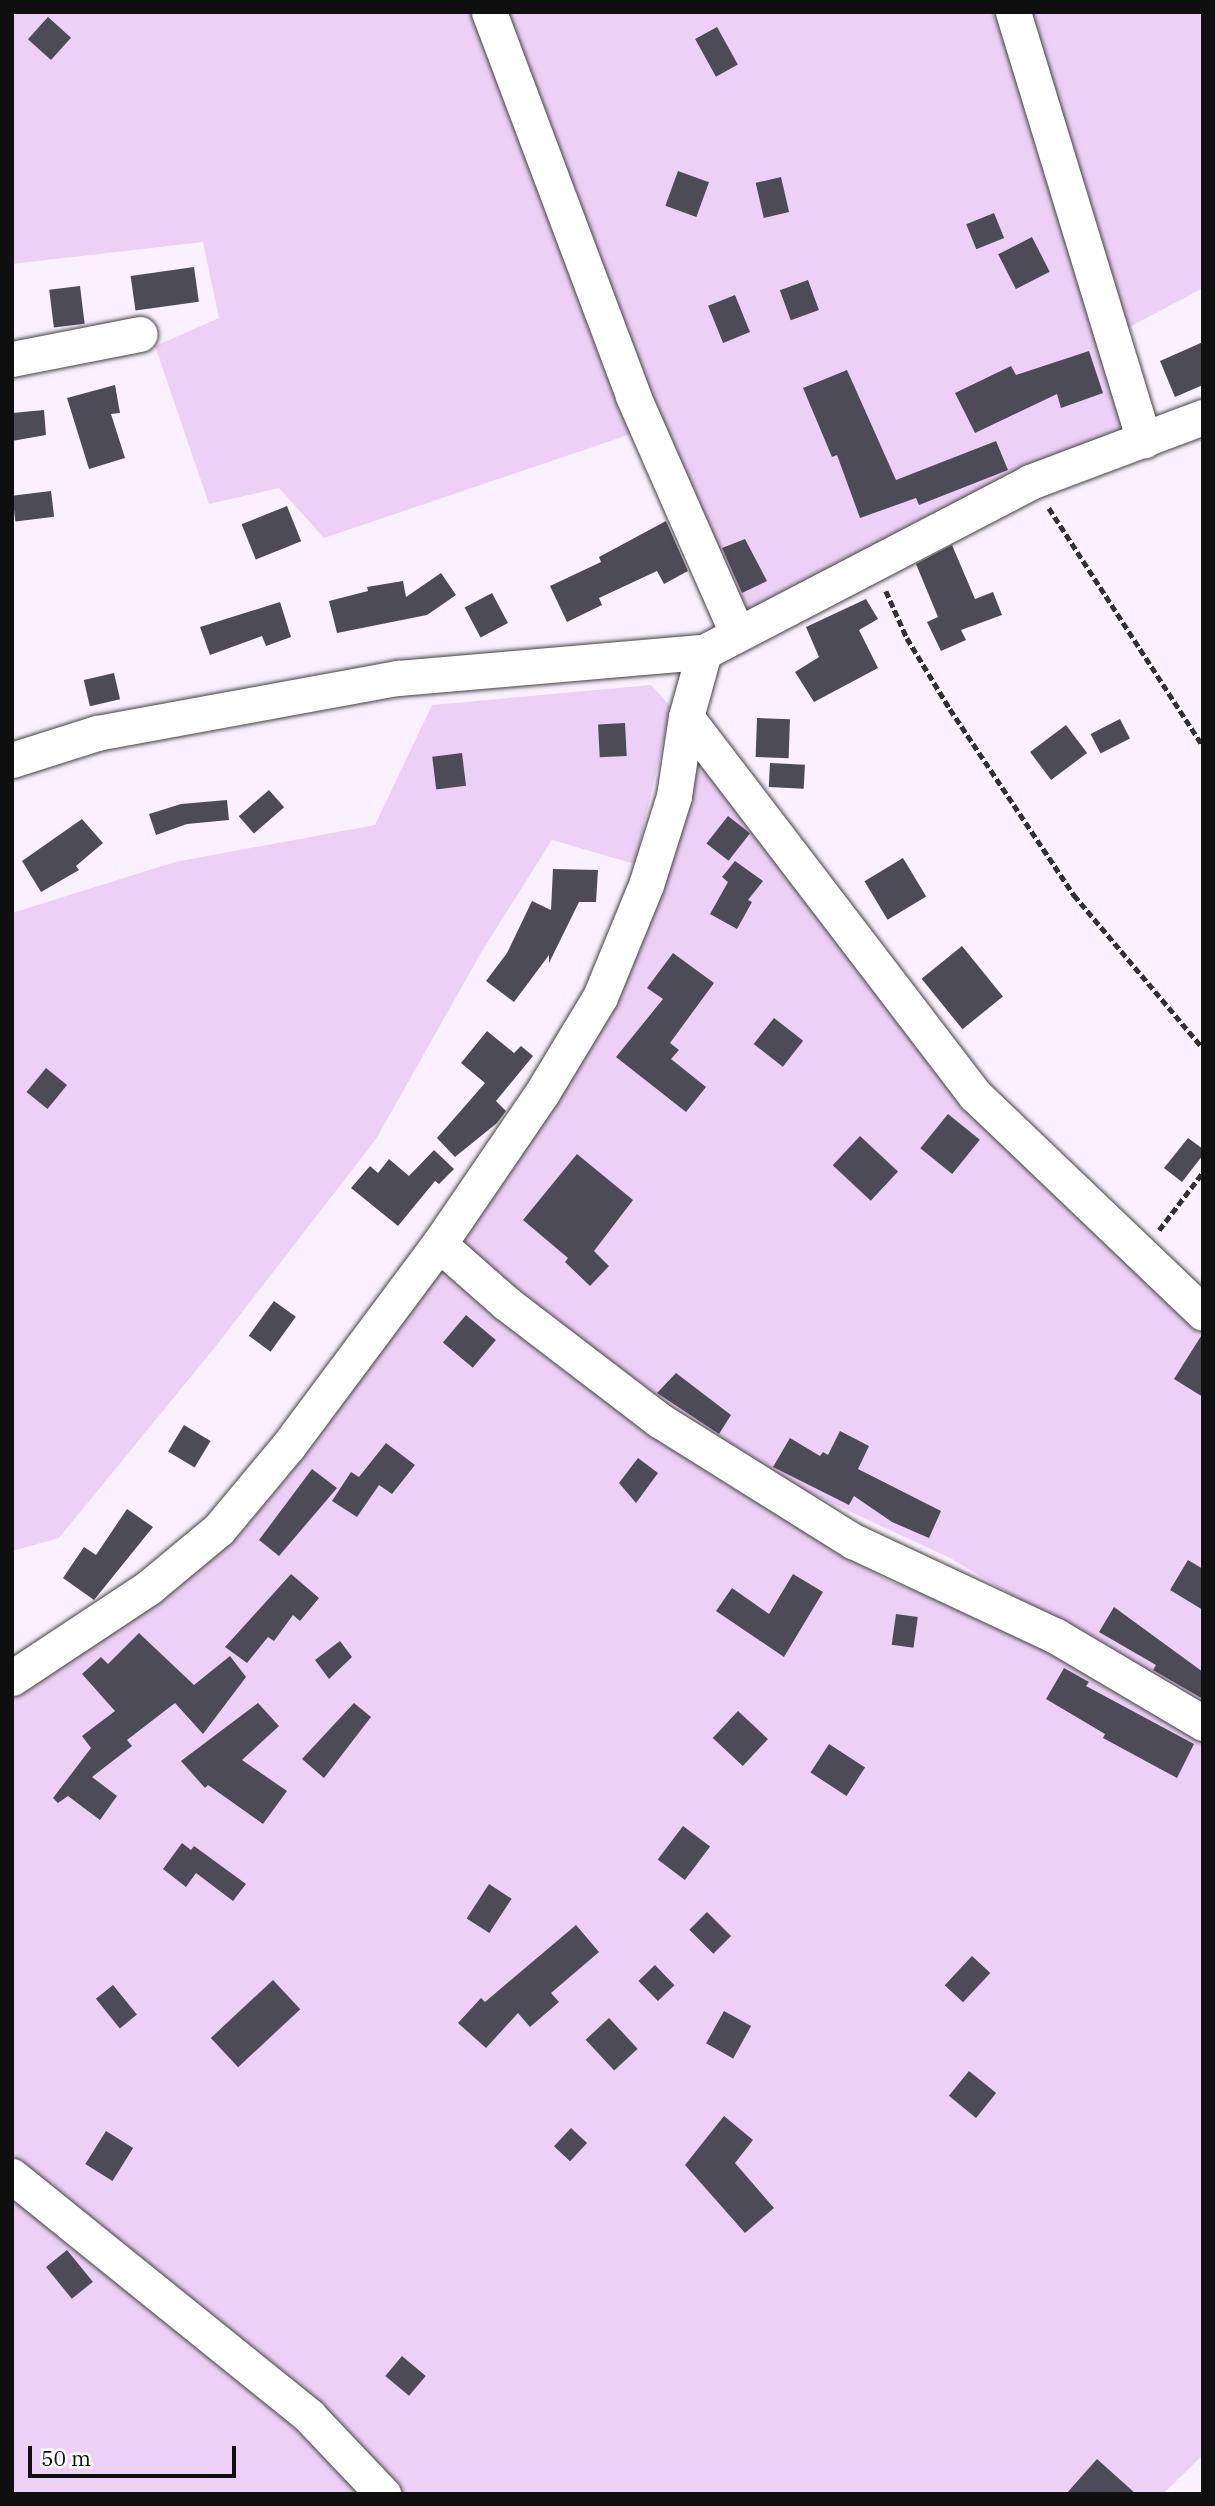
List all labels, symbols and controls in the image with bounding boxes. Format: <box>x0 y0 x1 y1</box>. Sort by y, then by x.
scale bar <box>32 2432 240 2476</box>
text: 50 m <box>41 2444 91 2472</box>

